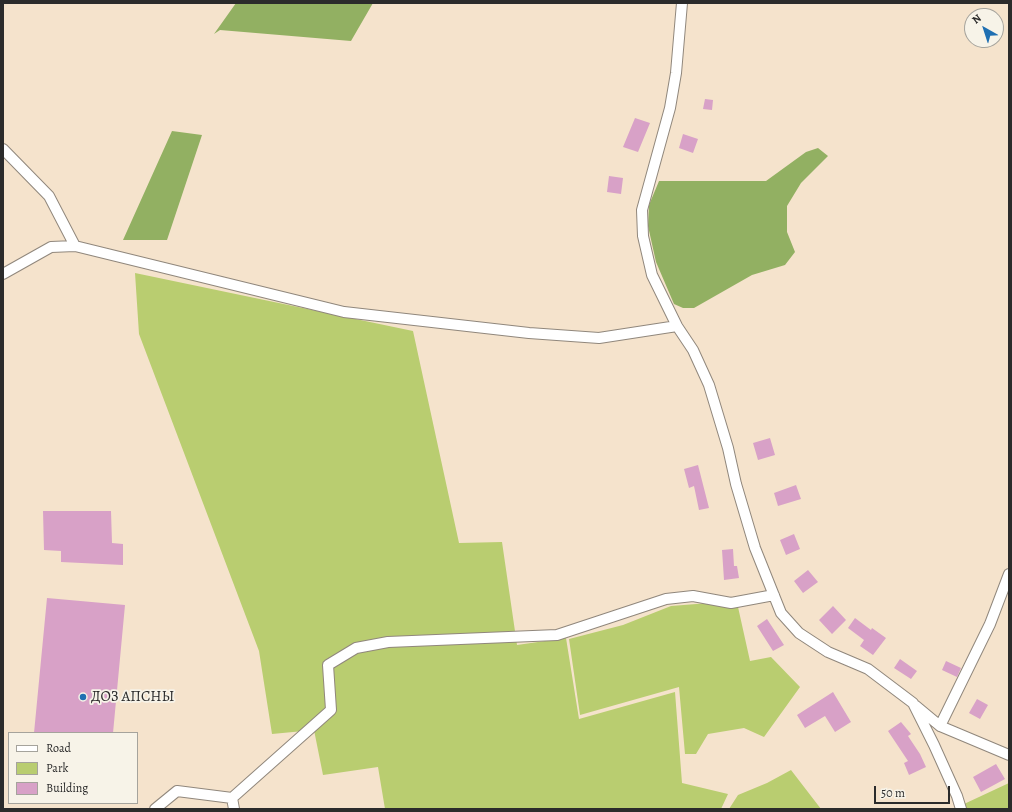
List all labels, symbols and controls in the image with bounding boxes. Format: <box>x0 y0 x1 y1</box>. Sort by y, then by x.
north arrow <box>964 8 1004 48</box>
text: N <box>969 11 985 27</box>
place label: ДОЗ АПСНЫ <box>91 688 174 706</box>
marker: ДОЗ АПСНЫ <box>78 692 88 702</box>
legend <box>8 732 138 804</box>
text: Road <box>46 740 71 756</box>
text: Park <box>46 760 69 776</box>
scale bar <box>876 778 952 804</box>
text: Building <box>46 780 88 796</box>
text: 50 m <box>881 785 905 801</box>

